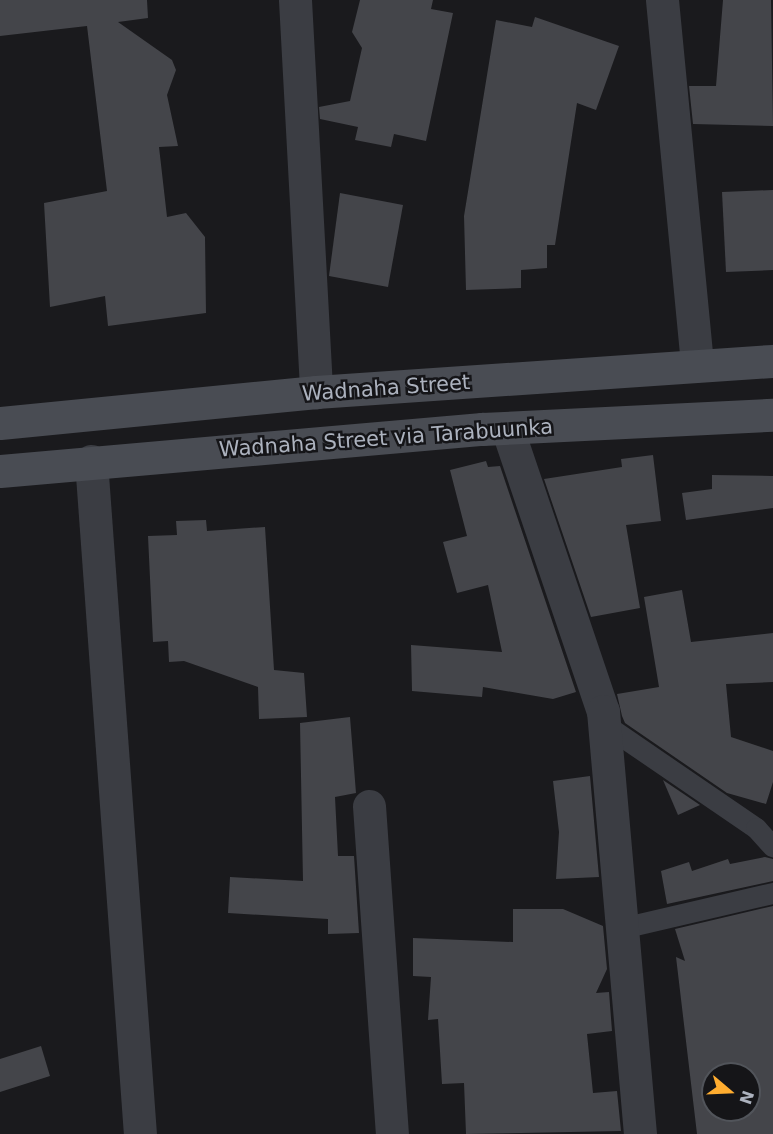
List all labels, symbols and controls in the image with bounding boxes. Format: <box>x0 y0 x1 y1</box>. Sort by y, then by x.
street label: Wadnaha Street <box>301 370 471 406</box>
street label: Wadnaha Street via Tarabuunka <box>218 414 554 462</box>
north arrow <box>701 1062 761 1122</box>
text: N <box>735 1088 758 1107</box>

